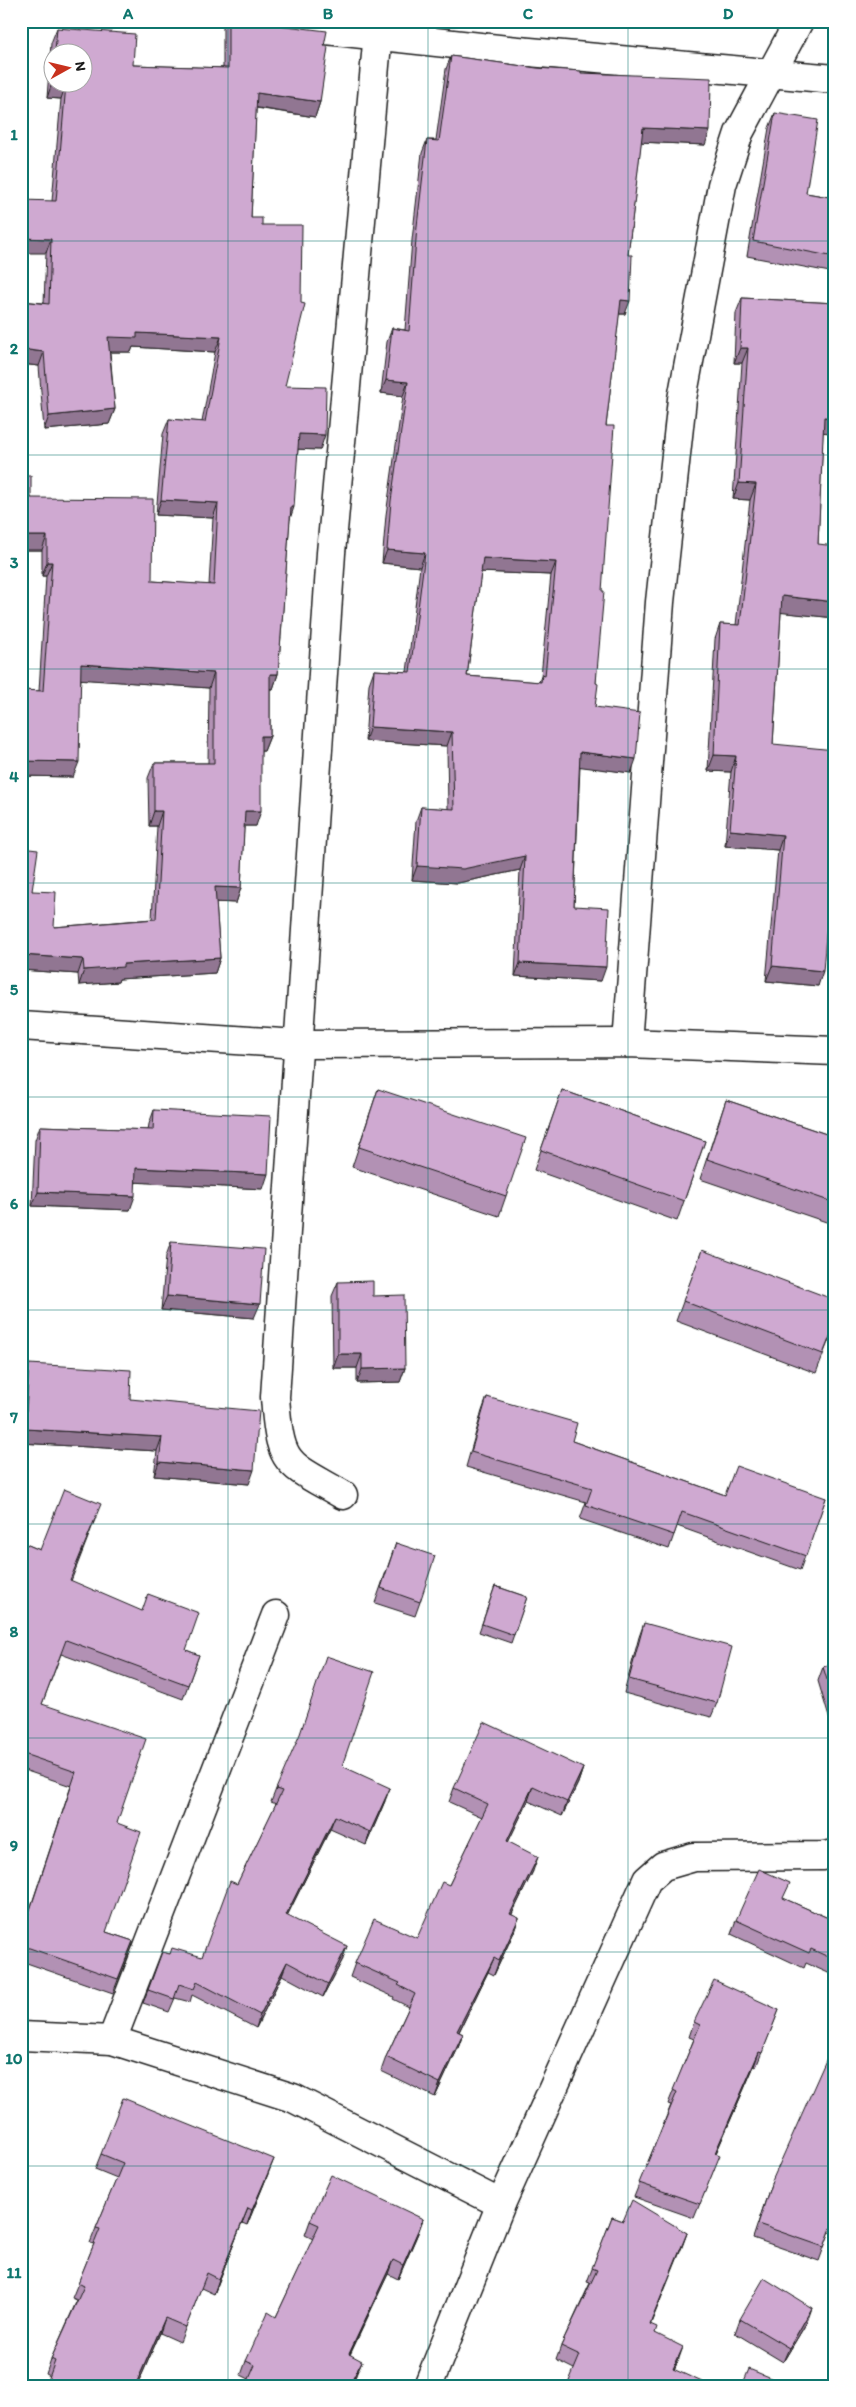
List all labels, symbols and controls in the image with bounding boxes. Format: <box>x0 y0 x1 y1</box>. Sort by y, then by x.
text: A <box>122 4 134 23</box>
text: B <box>323 4 334 23</box>
text: C <box>523 4 534 23</box>
text: D <box>723 4 734 23</box>
north arrow <box>42 42 92 92</box>
text: N <box>71 60 89 72</box>
text: 1 <box>10 125 18 144</box>
text: 2 <box>10 339 19 358</box>
text: 3 <box>10 553 19 572</box>
text: 4 <box>9 767 19 786</box>
text: 5 <box>10 980 19 999</box>
text: 6 <box>10 1194 19 1213</box>
text: 7 <box>9 1408 18 1427</box>
text: 8 <box>10 1622 19 1641</box>
text: 9 <box>10 1836 18 1855</box>
text: 10 <box>5 2049 23 2068</box>
text: 11 <box>7 2263 22 2282</box>

